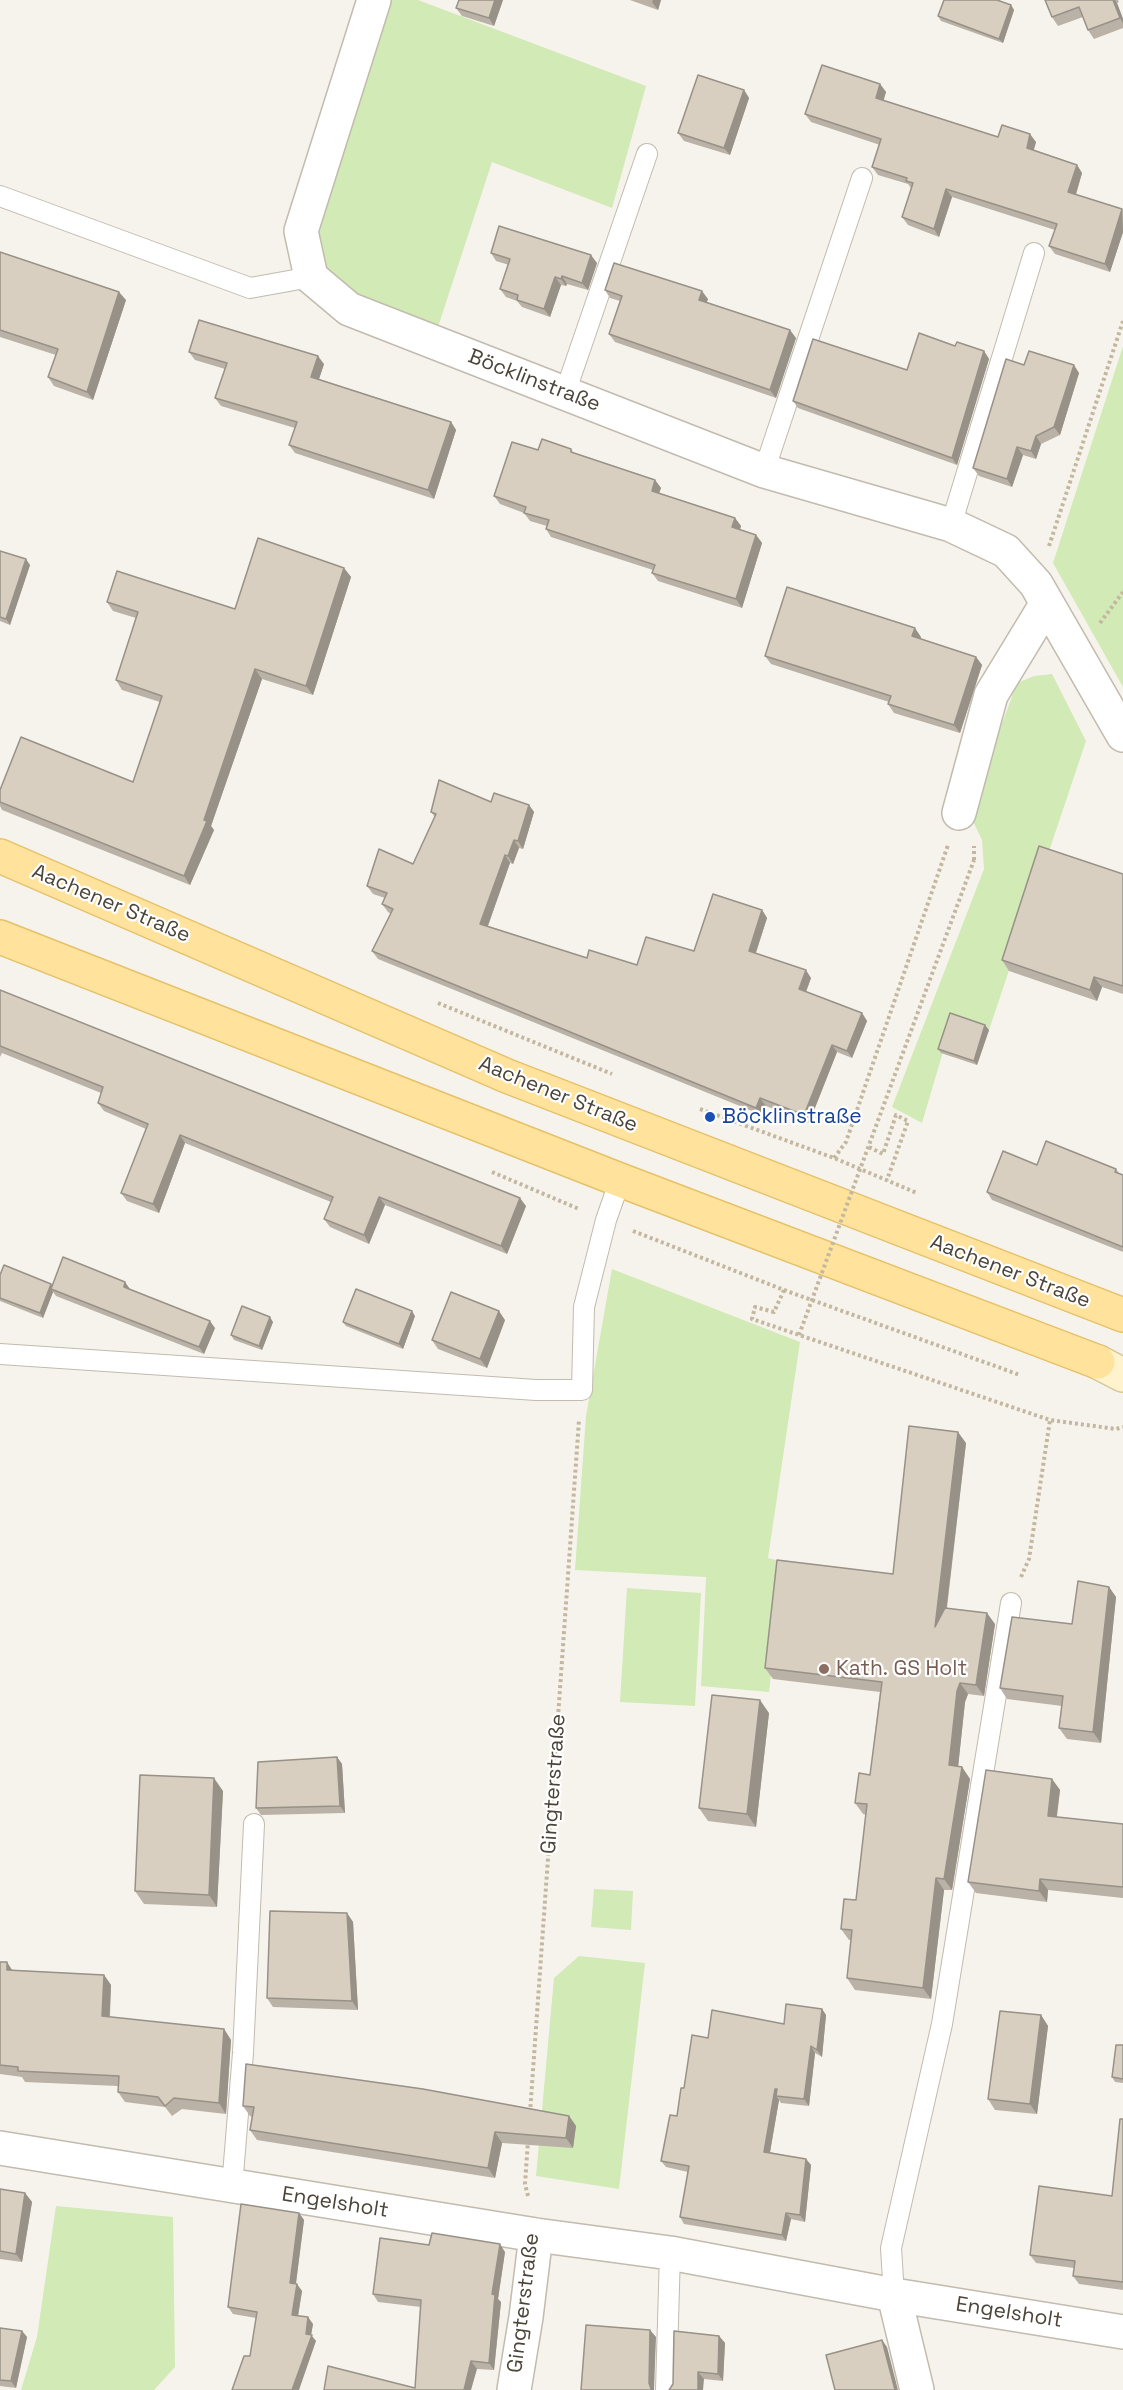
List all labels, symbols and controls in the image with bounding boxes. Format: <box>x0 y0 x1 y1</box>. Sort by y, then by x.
street label: Böcklinstraße <box>464 344 604 418</box>
street label: Aachener Straße <box>28 859 194 949</box>
street label: Aachener Straße <box>475 1052 641 1138</box>
place label: Böcklinstraße <box>722 1104 862 1130</box>
marker: Böcklinstraße <box>703 1110 717 1124</box>
street label: Aachener Straße <box>926 1230 1094 1314</box>
place label: Kath. GS Holt <box>836 1656 967 1682</box>
marker: Kath. GS Holt <box>817 1662 831 1676</box>
street label: Gingterstraße <box>537 1713 571 1855</box>
street label: Engelsholt <box>280 2182 390 2224</box>
street label: Gingterstraße <box>503 2232 545 2374</box>
street label: Engelsholt <box>954 2292 1064 2334</box>

